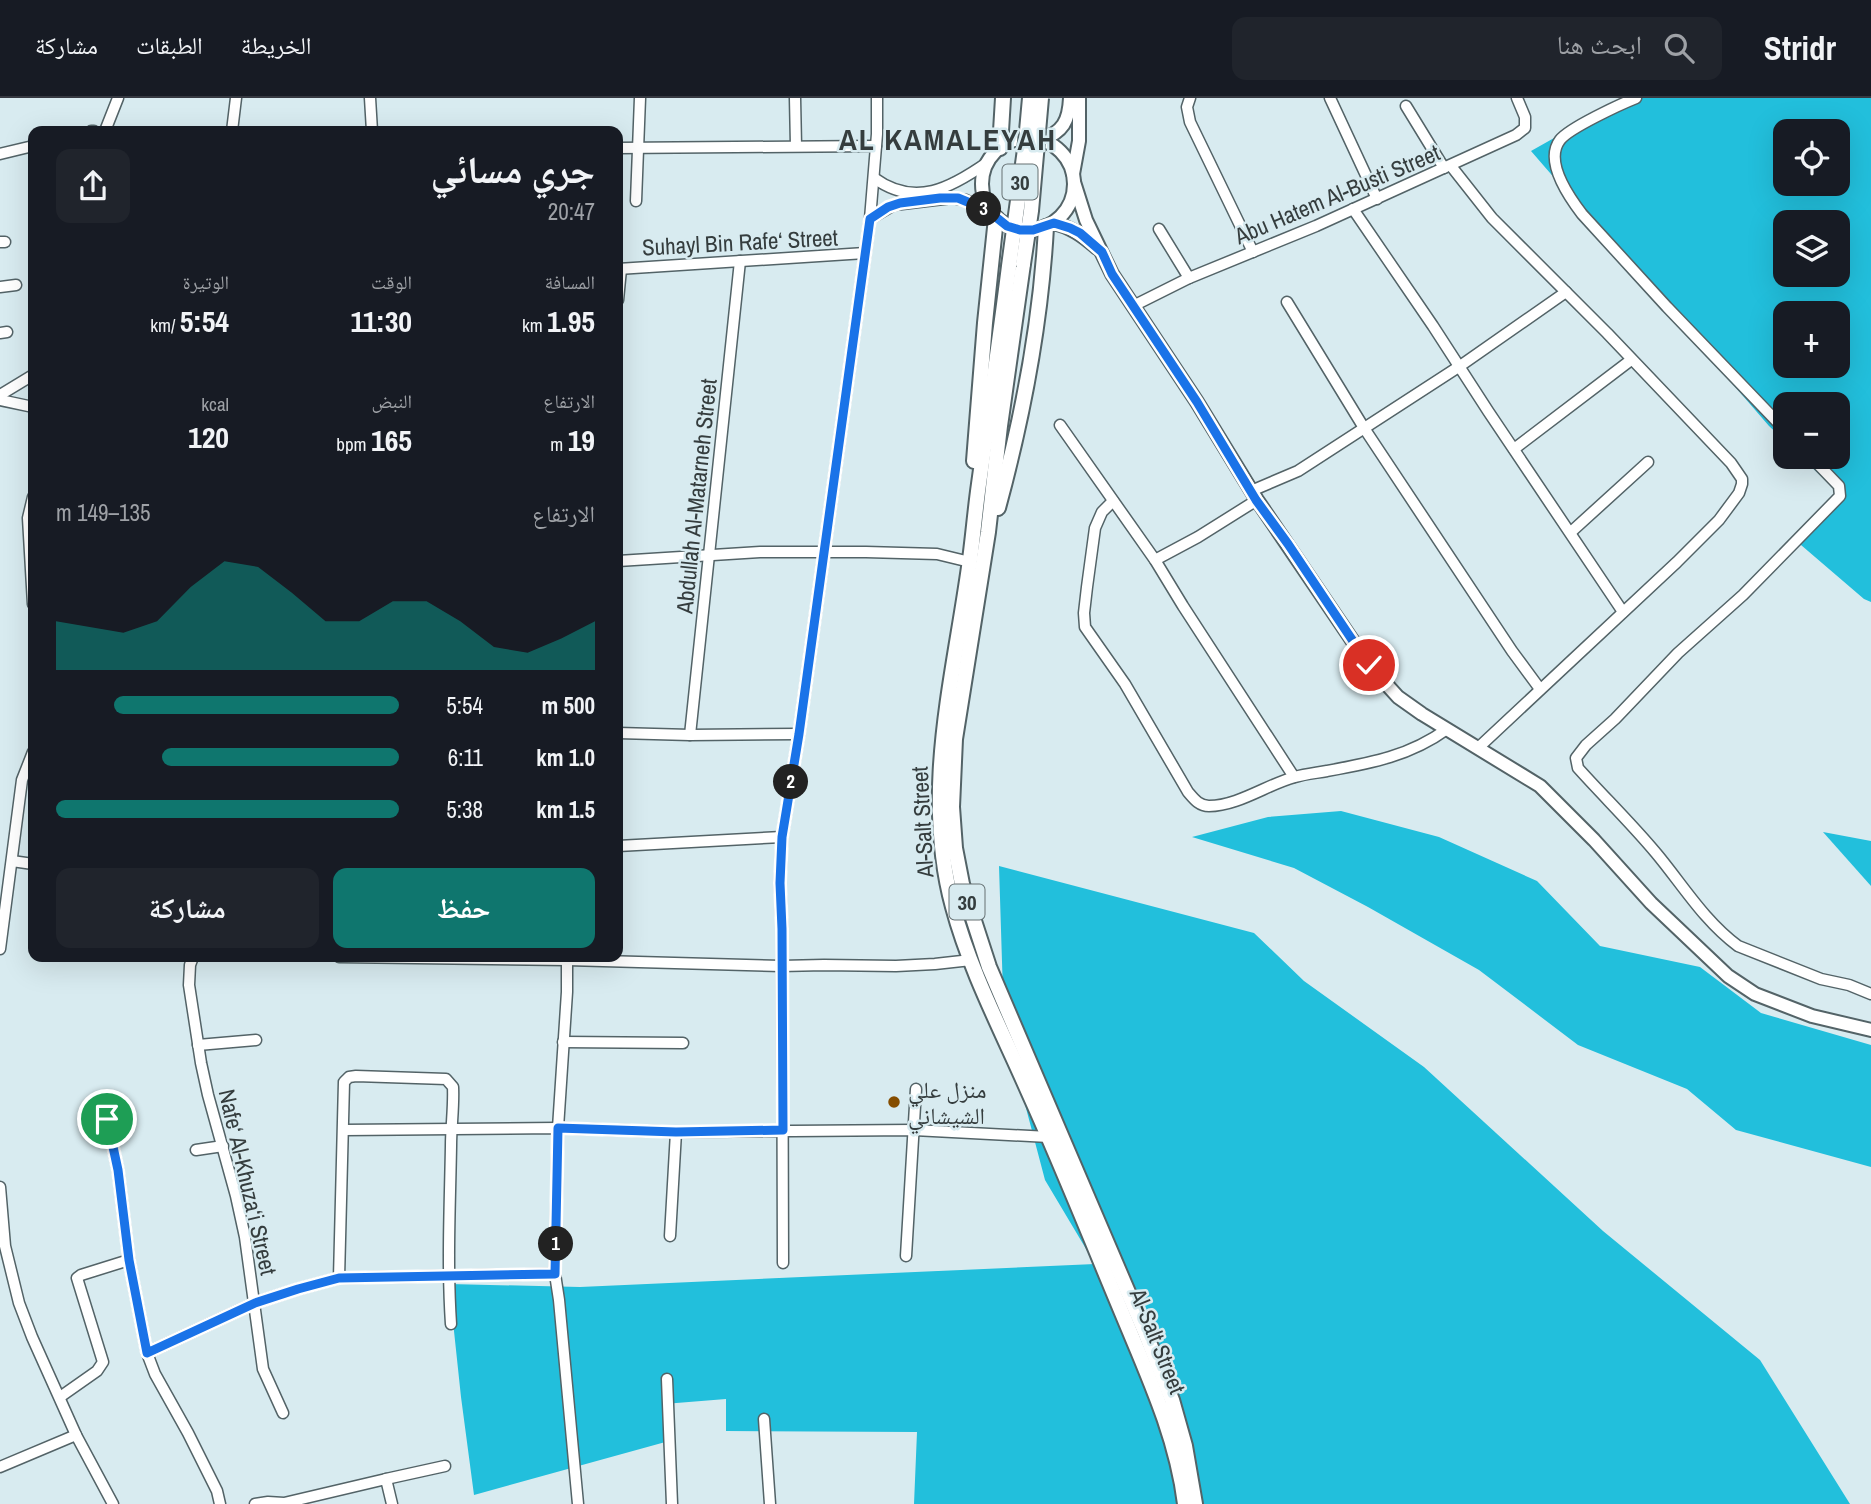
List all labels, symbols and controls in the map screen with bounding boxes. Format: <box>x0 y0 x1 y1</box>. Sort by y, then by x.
search box <box>1232 17 1722 80</box>
text: Stridr <box>1764 26 1836 70</box>
text: ابحث هنا <box>1557 27 1642 62</box>
text: مشاركة <box>35 29 98 61</box>
text: الطبقات <box>136 29 203 61</box>
text: الخريطة <box>241 29 311 61</box>
icon: search <box>1660 29 1698 67</box>
district label: AL KAMALEYAH <box>839 119 1057 159</box>
map controls <box>1773 119 1850 469</box>
button: locate <box>1773 119 1850 196</box>
street label: Abu Hatem Al-Busti Street <box>1229 137 1444 252</box>
text: جري مسائي <box>430 144 595 195</box>
button: share <box>56 149 130 223</box>
road number: 30 <box>1002 164 1038 200</box>
pin: 3 <box>967 192 1002 226</box>
text: 3 <box>979 195 988 221</box>
text: 20:47 <box>548 196 595 227</box>
button: layers <box>1773 210 1850 287</box>
street label: Suhayl Bin Rafe‘ Street <box>641 221 839 263</box>
text: الوتيرة <box>183 269 229 295</box>
text: الوقت <box>371 269 412 295</box>
text: المسافة <box>545 269 595 295</box>
text: 5:54 <box>180 301 229 341</box>
text: 11:30 <box>350 301 412 341</box>
text: 1.95 <box>547 301 595 341</box>
button: + <box>1773 301 1850 378</box>
text: /km <box>150 312 180 338</box>
text: km <box>522 312 547 338</box>
street label: Abdullah Al-Matarneh Street <box>668 377 724 616</box>
text: النبض <box>371 388 412 414</box>
text: الارتفاع <box>543 388 595 414</box>
text: kcal <box>201 391 229 417</box>
button: − <box>1773 392 1850 469</box>
text: 120 <box>188 417 229 457</box>
text: 165 <box>371 420 412 460</box>
text: 19 <box>568 420 595 460</box>
text: bpm <box>336 431 371 457</box>
text: m <box>550 431 568 457</box>
text: 135–149 m <box>56 497 150 528</box>
text: الارتفاع <box>532 498 595 529</box>
pin <box>1339 635 1399 695</box>
icon: check <box>1350 646 1388 684</box>
text: 5:54 <box>446 690 483 721</box>
text: 500 m <box>542 690 595 721</box>
text: 6:11 <box>448 742 483 773</box>
text: 1.0 km <box>536 742 595 773</box>
pin: 2 <box>774 764 808 800</box>
street label: Al-Salt Street <box>904 766 940 879</box>
text: 2 <box>786 768 795 794</box>
text: 5:38 <box>446 794 483 825</box>
text: 1.5 km <box>536 794 595 825</box>
button: مشاركة <box>56 868 319 948</box>
button: حفظ <box>333 868 595 948</box>
road number: 30 <box>950 884 984 920</box>
place label: منزل علي الشيشاني <box>908 1074 986 1134</box>
street label: Nafe‘ Al-Khuza‘i Street <box>212 1086 284 1278</box>
pin <box>77 1089 137 1149</box>
marker: منزل علي الشيشاني <box>886 1094 902 1110</box>
icon: arrive <box>88 1100 126 1138</box>
pin: 1 <box>538 1226 574 1262</box>
text: 1 <box>551 1230 560 1256</box>
street label: Al-Salt Street <box>1122 1283 1193 1398</box>

